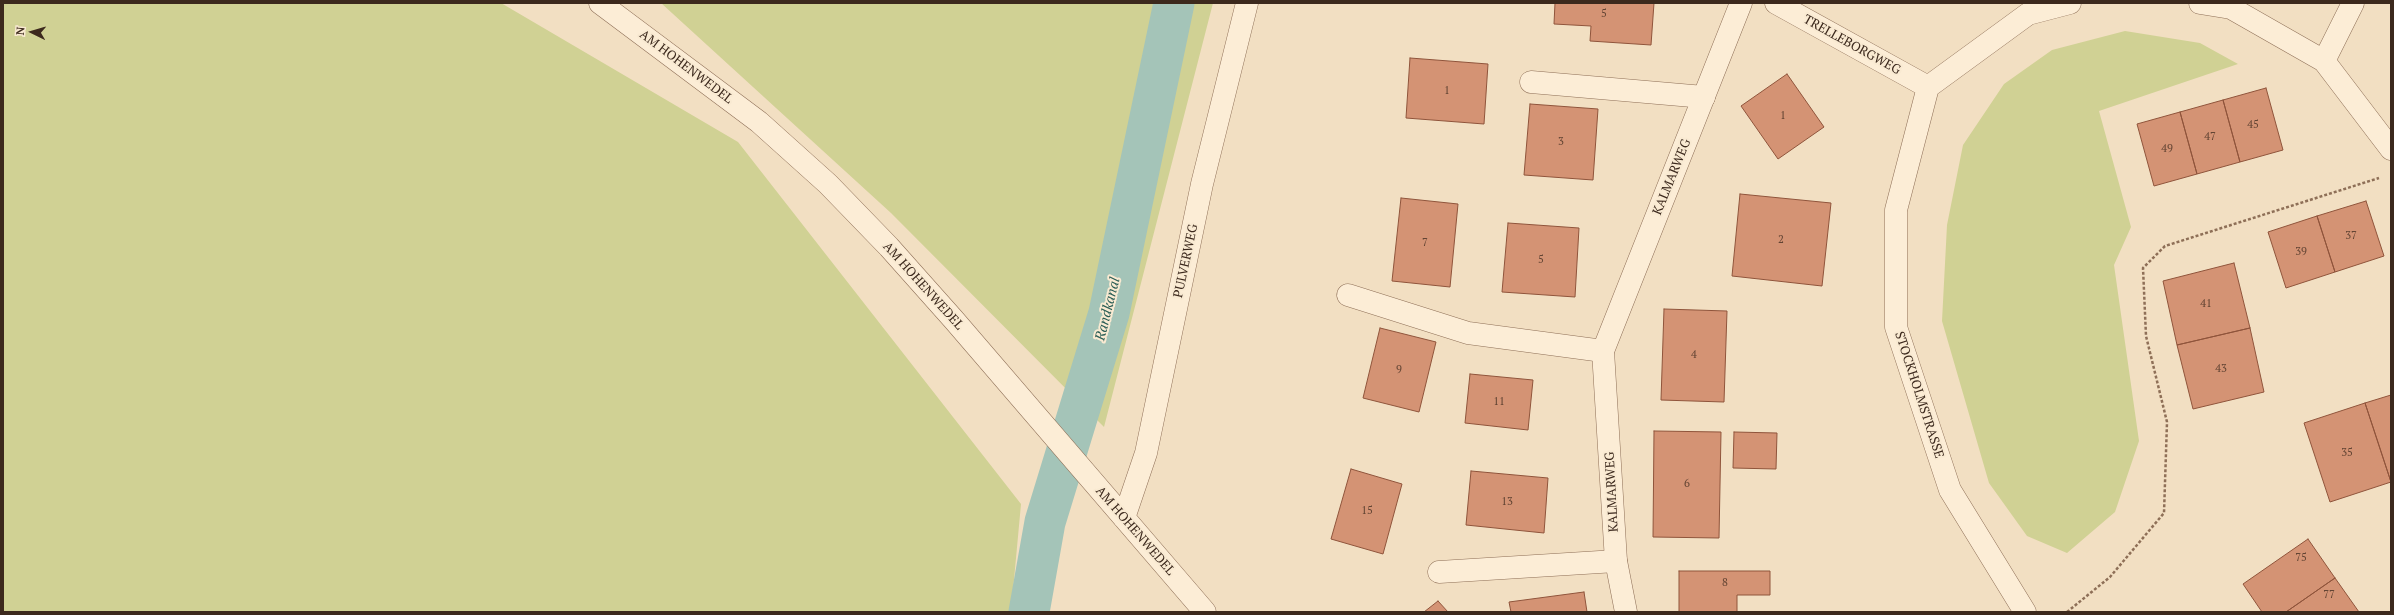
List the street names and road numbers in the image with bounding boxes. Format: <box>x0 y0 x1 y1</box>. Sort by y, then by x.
street label: TRELLEBORGWEG <box>1801 12 1903 78</box>
street label: AM HOHENWEDEL <box>636 27 736 107</box>
street label: KALMARWEG <box>1650 137 1694 217</box>
street label: PULVERWEG <box>1171 223 1201 299</box>
street label: AM HOHENWEDEL <box>880 239 966 333</box>
street label: STOCKHOLMSTRASSE <box>1891 330 1947 460</box>
street label: KALMARWEG <box>1602 451 1622 533</box>
street label: AM HOHENWEDEL <box>1092 483 1178 579</box>

